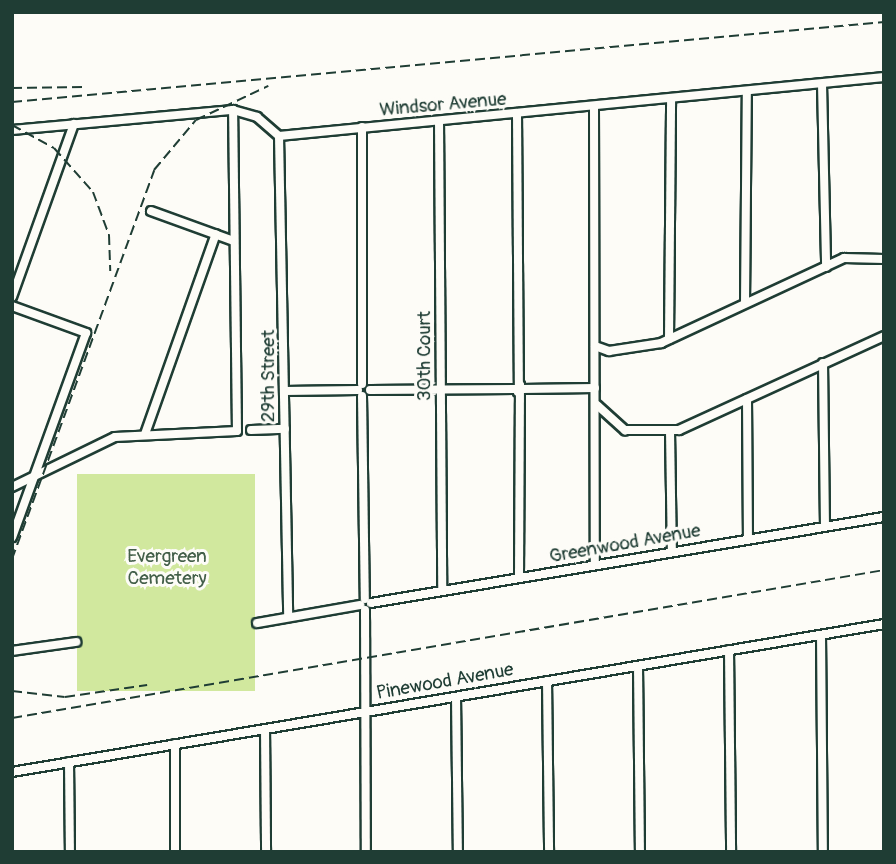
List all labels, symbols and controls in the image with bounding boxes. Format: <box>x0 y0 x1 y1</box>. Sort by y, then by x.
street label: Windsor Avenue <box>379 88 507 122</box>
street label: 30th Court <box>414 311 436 401</box>
street label: 29th Street <box>258 330 280 422</box>
street label: Greenwood Avenue <box>548 519 702 569</box>
park label: Evergreen Cemetery <box>127 546 207 590</box>
street label: Pinewood Avenue <box>375 659 515 705</box>

